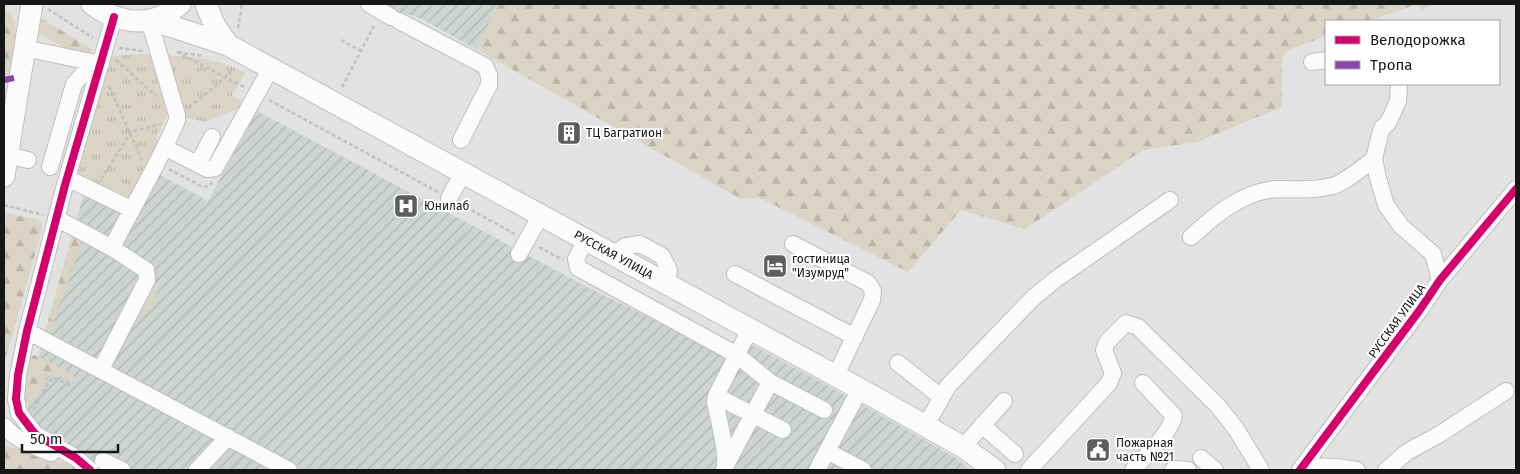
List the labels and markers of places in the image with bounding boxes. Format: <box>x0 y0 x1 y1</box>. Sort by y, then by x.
building icon: ТЦ Багратион <box>556 120 582 146</box>
place label: ТЦ Багратион <box>586 126 662 140</box>
hospital icon: Юнилаб <box>393 193 419 219</box>
place label: Юнилаб <box>424 199 470 213</box>
place label: гостиница "Изумруд" <box>792 252 850 280</box>
hotel icon: гостиница "Изумруд" <box>762 253 788 279</box>
place label: Пожарная часть №21 <box>1116 436 1174 464</box>
public building icon: Пожарная часть №21 <box>1085 437 1111 463</box>

